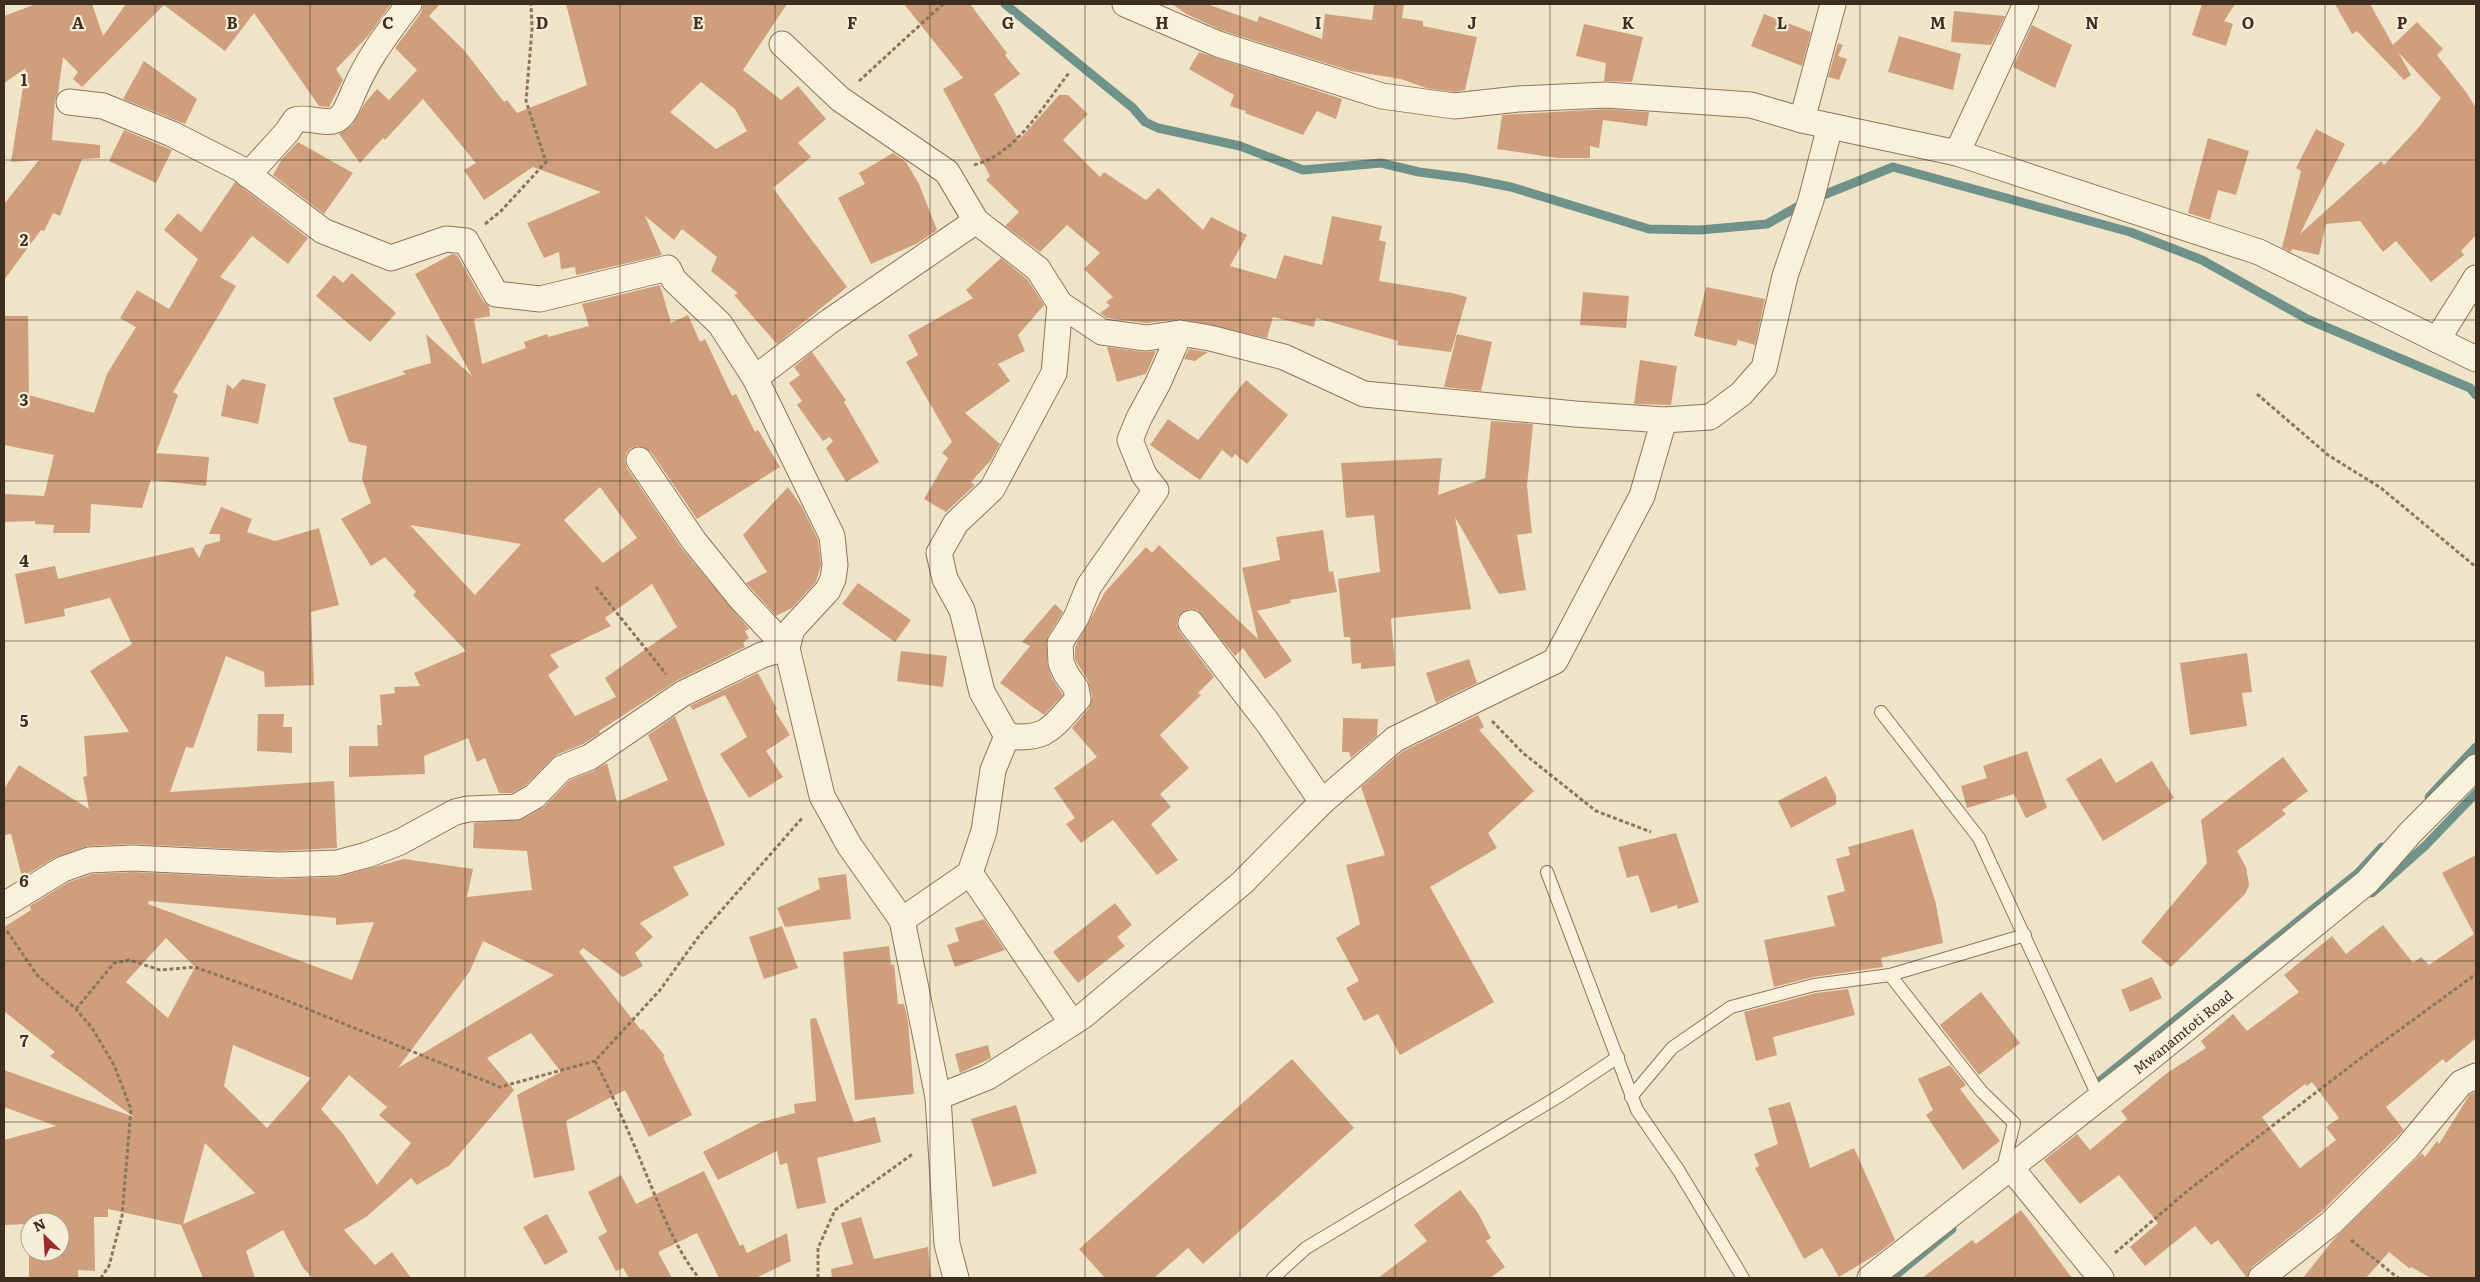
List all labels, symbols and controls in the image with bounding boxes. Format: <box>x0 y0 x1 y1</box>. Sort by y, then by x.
text: A <box>72 10 84 34</box>
text: B <box>226 10 238 34</box>
text: C <box>382 10 394 34</box>
text: D <box>536 10 548 34</box>
text: E <box>693 10 704 34</box>
text: F <box>847 10 857 34</box>
text: G <box>1002 10 1014 34</box>
text: H <box>1155 10 1169 34</box>
text: I <box>1315 10 1321 34</box>
text: J <box>1467 10 1477 34</box>
text: K <box>1622 10 1635 34</box>
text: L <box>1777 10 1787 34</box>
text: M <box>1930 10 1946 34</box>
text: N <box>2085 10 2099 34</box>
text: O <box>2242 10 2254 34</box>
text: P <box>2397 10 2408 34</box>
text: 1 <box>21 67 28 91</box>
text: 2 <box>20 227 29 251</box>
text: 3 <box>20 387 29 411</box>
text: 4 <box>19 548 29 572</box>
text: 5 <box>20 708 29 732</box>
text: 6 <box>19 868 29 892</box>
street label: Mwanamtoti Road <box>2128 985 2237 1078</box>
text: 7 <box>20 1028 29 1052</box>
north arrow <box>20 1212 70 1262</box>
text: N <box>30 1213 49 1236</box>

